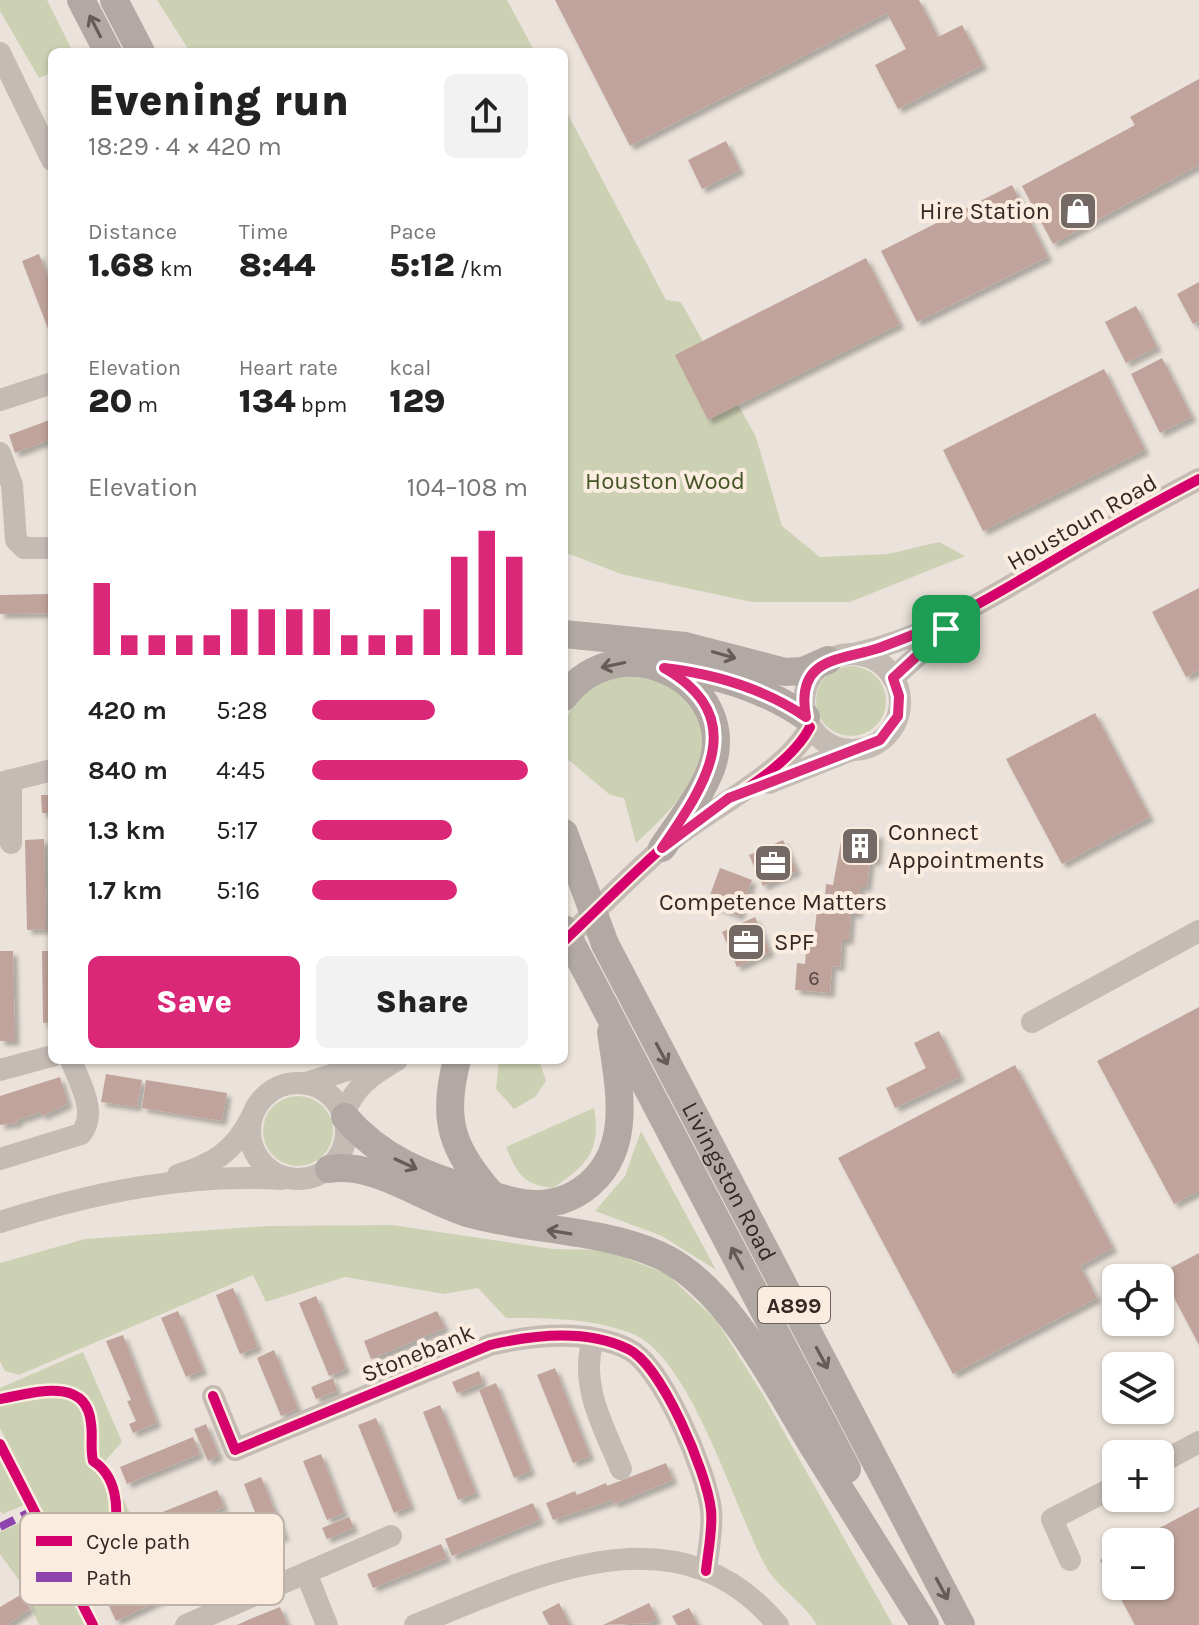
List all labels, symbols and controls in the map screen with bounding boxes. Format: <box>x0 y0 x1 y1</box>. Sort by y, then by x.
one-way arrow <box>86 15 102 38</box>
button: share <box>444 74 528 158</box>
text: Evening run <box>88 75 349 126</box>
text: 18:29 · 4 × 420 m <box>88 131 282 162</box>
shop icon: Hire Station <box>1057 190 1099 232</box>
place label: Hire Station <box>920 197 1050 225</box>
text: Distance <box>88 219 177 245</box>
text: Time <box>239 219 288 245</box>
text: Pace <box>389 219 436 245</box>
text: 1.68 <box>88 245 155 285</box>
text: 8:44 <box>239 245 315 285</box>
text: 5:12 <box>389 245 455 285</box>
text: km <box>155 256 193 282</box>
text: /km <box>455 256 503 282</box>
text: Elevation <box>88 355 181 381</box>
text: Heart rate <box>239 355 338 381</box>
text: kcal <box>389 355 431 381</box>
text: 20 <box>88 381 132 421</box>
text: 134 <box>239 381 296 421</box>
text: 129 <box>389 381 446 421</box>
text: m <box>132 392 158 418</box>
text: bpm <box>296 392 347 418</box>
park label: Houston Wood <box>585 467 745 495</box>
street label: Houstoun Road <box>1002 468 1162 576</box>
text: Elevation <box>88 472 198 503</box>
text: 104–108 m <box>407 472 528 503</box>
pin <box>912 595 980 663</box>
icon: arrive <box>924 607 968 651</box>
one-way arrow <box>711 648 737 663</box>
one-way arrow <box>600 658 626 673</box>
text: 420 m <box>88 695 167 726</box>
text: 5:28 <box>216 695 268 726</box>
text: 840 m <box>88 755 168 786</box>
text: 4:45 <box>216 755 266 786</box>
text: 1.3 km <box>88 815 166 846</box>
text: 5:17 <box>216 815 257 846</box>
place label: Connect Appointments <box>888 818 1045 874</box>
building icon: Connect Appointments <box>839 825 881 867</box>
office icon: Competence Matters <box>752 842 794 884</box>
text: 1.7 km <box>88 875 162 906</box>
text: 5:16 <box>216 875 260 906</box>
place label: Competence Matters <box>659 888 887 916</box>
office icon: SPF <box>725 921 767 963</box>
place label: SPF <box>774 928 814 956</box>
button: Save <box>88 956 300 1048</box>
button: Share <box>316 956 528 1048</box>
house number: 6 <box>808 967 820 990</box>
one-way arrow <box>655 1041 671 1065</box>
street label: Livingston Road <box>676 1097 782 1266</box>
one-way arrow <box>393 1157 417 1172</box>
one-way arrow <box>547 1223 572 1238</box>
one-way arrow <box>729 1247 745 1271</box>
map controls <box>1102 1264 1174 1600</box>
button: locate <box>1102 1264 1174 1336</box>
road number: A899 <box>758 1287 830 1323</box>
street label: Stonebank <box>358 1318 478 1388</box>
one-way arrow <box>814 1346 830 1370</box>
button: layers <box>1102 1352 1174 1424</box>
button: + <box>1102 1440 1174 1512</box>
legend <box>20 1513 284 1605</box>
button: − <box>1102 1528 1174 1600</box>
text: Cycle path <box>86 1529 190 1555</box>
text: Path <box>86 1565 132 1591</box>
one-way arrow <box>935 1576 951 1600</box>

